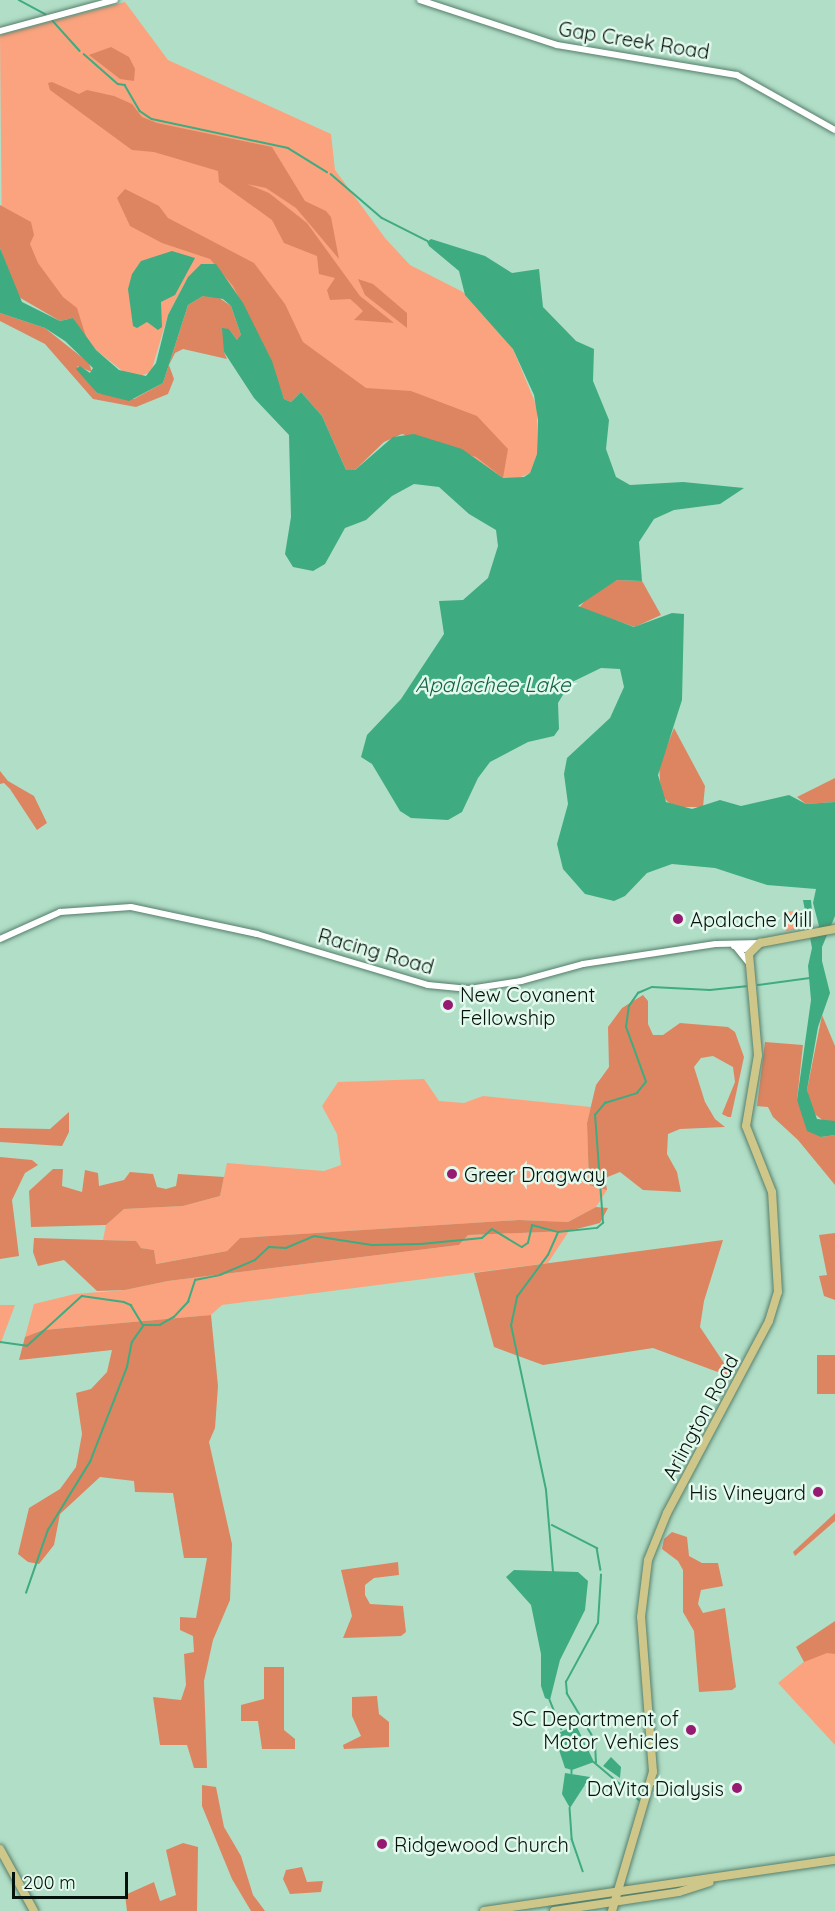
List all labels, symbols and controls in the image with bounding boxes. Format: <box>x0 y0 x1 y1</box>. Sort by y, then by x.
street label: Gap Creek Road <box>557 16 711 64</box>
water label: Apalachee Lake <box>415 671 571 697</box>
place label: Apalache Mill <box>690 907 812 931</box>
marker: Apalache Mill <box>671 912 685 926</box>
street label: Racing Road <box>315 923 437 979</box>
place label: New Covanent Fellowship <box>460 982 595 1029</box>
marker: New Covanent Fellowship <box>441 998 455 1012</box>
place label: Greer Dragway <box>464 1162 606 1186</box>
marker: Greer Dragway <box>445 1167 459 1181</box>
street label: Arlington Road <box>657 1350 743 1484</box>
place label: His Vineyard <box>689 1480 806 1504</box>
marker: His Vineyard <box>811 1485 825 1499</box>
place label: SC Department of Motor Vehicles <box>512 1706 679 1753</box>
marker: SC Department of Motor Vehicles <box>684 1723 698 1737</box>
place label: DaVita Dialysis <box>587 1776 724 1800</box>
marker: DaVita Dialysis <box>728 1779 746 1797</box>
place label: Ridgewood Church <box>394 1832 569 1856</box>
marker: Ridgewood Church <box>375 1837 389 1851</box>
scale bar <box>15 1860 130 1898</box>
text: 200 m <box>23 1871 76 1894</box>

